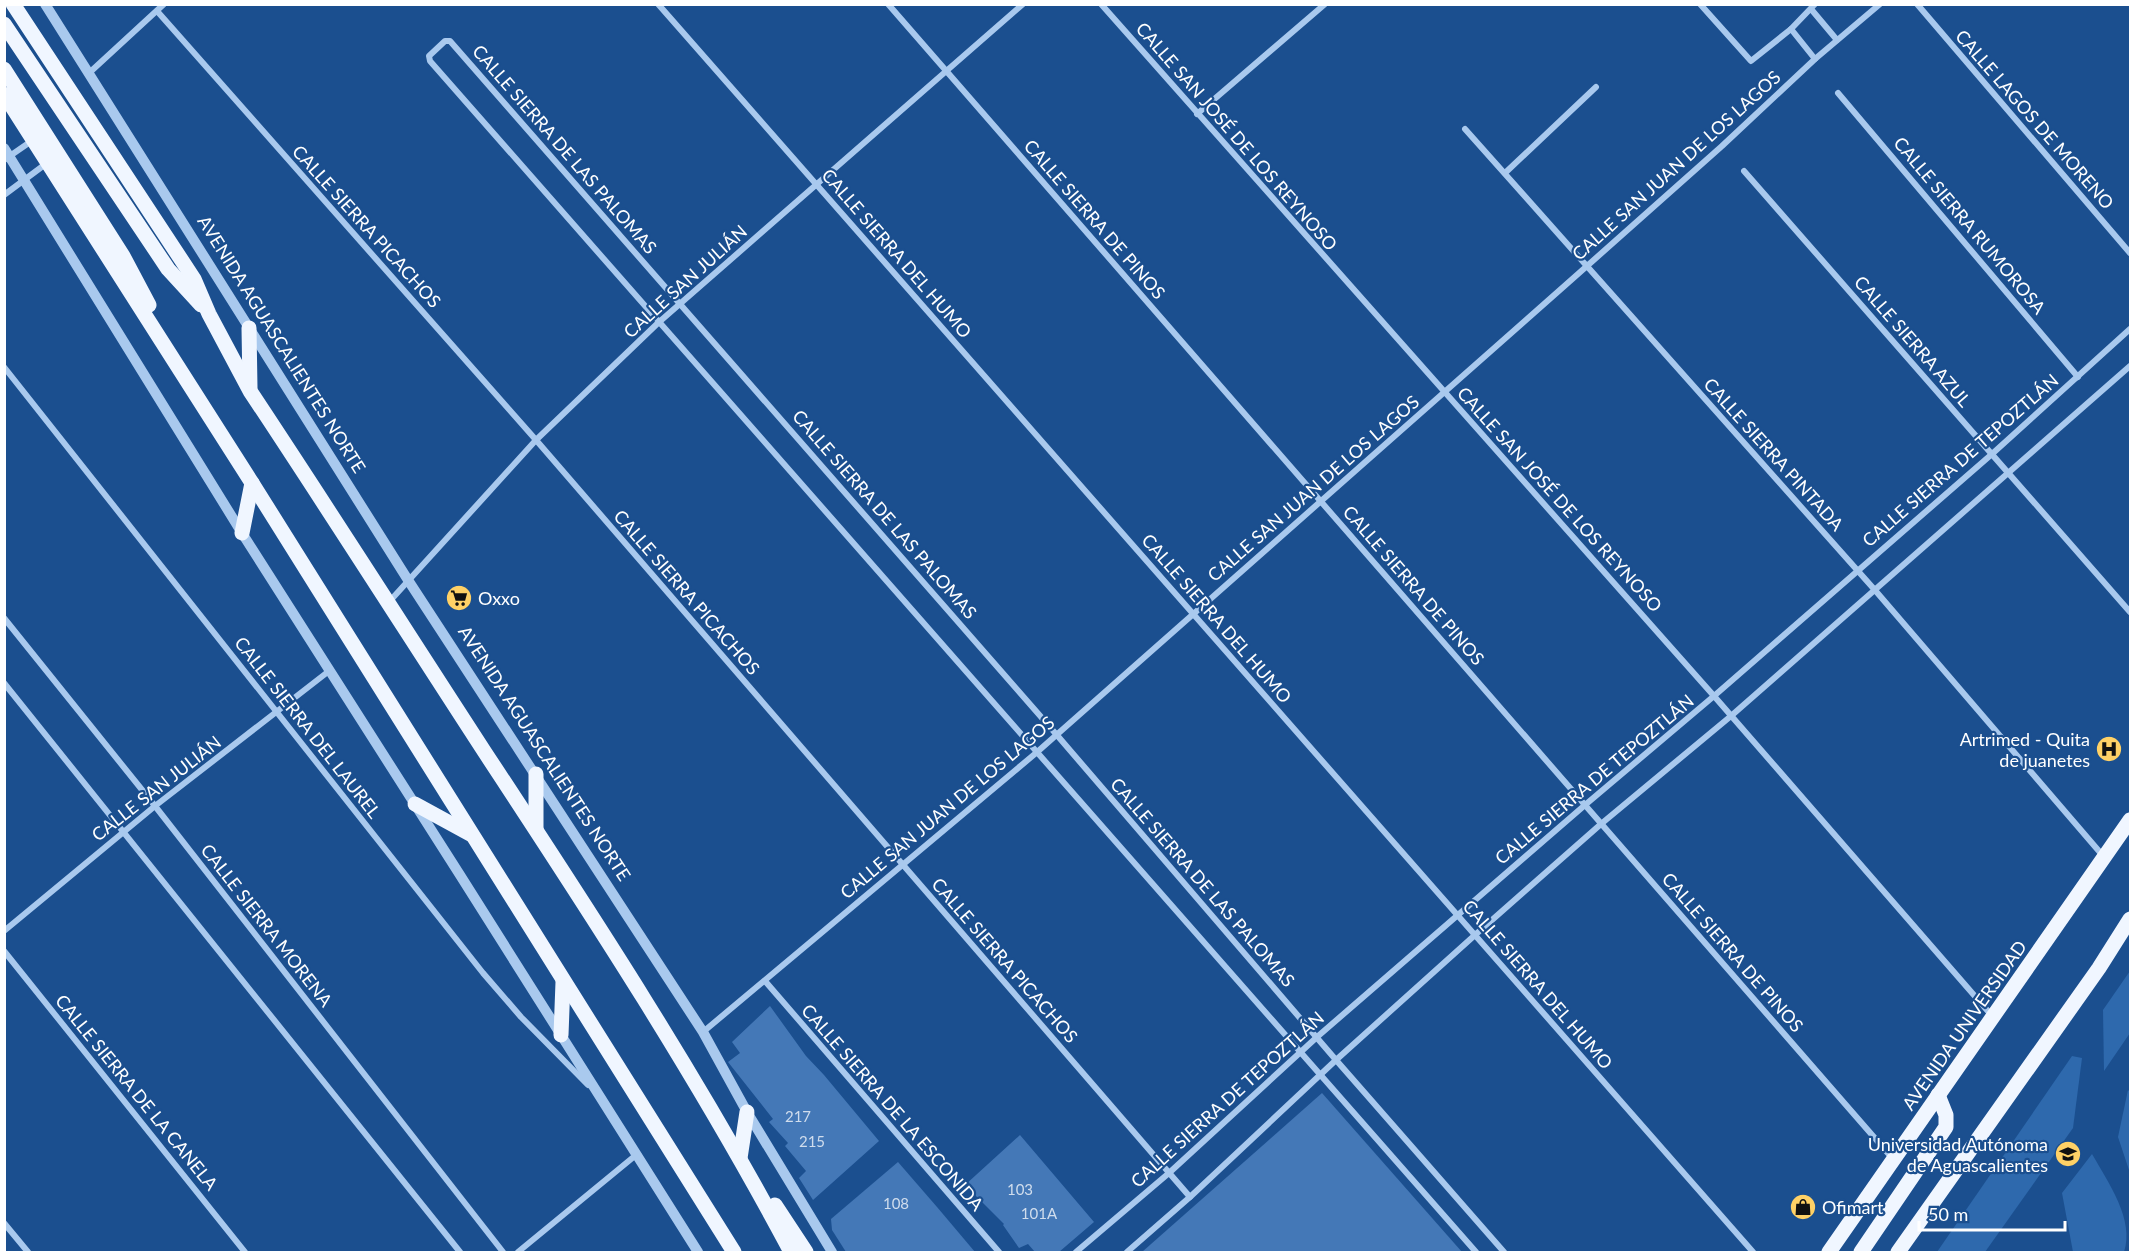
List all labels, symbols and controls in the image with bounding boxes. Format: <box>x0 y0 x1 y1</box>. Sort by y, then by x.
street label: CALLE SAN JOSÉ DE LOS REYNOSO <box>1132 17 1342 255</box>
street label: CALLE LAGOS DE MORENO <box>1951 25 2119 213</box>
street label: CALLE SIERRA DE LAS PALOMAS <box>468 40 662 258</box>
street label: CALLE SAN JUAN DE LOS LAGOS <box>1567 66 1785 264</box>
street label: CALLE SIERRA RUMOROSA <box>1889 132 2051 319</box>
street label: CALLE SIERRA DE PINOS <box>1020 135 1170 303</box>
street label: CALLE SIERRA PICACHOS <box>288 140 446 312</box>
street label: CALLE SIERRA DEL HUMO <box>817 164 977 342</box>
street label: AVENIDA AGUASCALIENTES NORTE <box>193 211 371 477</box>
street label: CALLE SAN JULIÁN <box>619 220 751 342</box>
street label: CALLE SIERRA AZUL <box>1850 271 1976 411</box>
street label: CALLE SIERRA DE TEPOZTLÁN <box>1858 369 2062 551</box>
street label: CALLE SIERRA PINTADA <box>1699 373 1849 536</box>
street label: CALLE SAN JOSÉ DE LOS REYNOSO <box>1453 382 1667 616</box>
street label: CALLE SAN JUAN DE LOS LAGOS <box>1203 390 1423 586</box>
street label: CALLE SIERRA DE LAS PALOMAS <box>788 405 982 623</box>
street label: CALLE SIERRA DE PINOS <box>1339 501 1489 669</box>
street label: CALLE SIERRA PICACHOS <box>609 505 765 679</box>
street label: CALLE SIERRA DEL HUMO <box>1137 529 1297 707</box>
supermarket icon: Oxxo <box>444 583 474 613</box>
place label: Oxxo <box>478 587 520 609</box>
street label: AVENIDA AGUASCALIENTES NORTE <box>454 621 636 885</box>
street label: CALLE SIERRA DEL LAUREL <box>230 632 386 822</box>
street label: CALLE SIERRA DE TEPOZTLÁN <box>1490 689 1698 869</box>
street label: CALLE SAN JUAN DE LOS LAGOS <box>835 711 1059 903</box>
place label: Artrimed - Quita de juanetes <box>1960 728 2090 771</box>
street label: CALLE SAN JULIÁN <box>87 731 225 845</box>
hospital icon: Artrimed - Quita de juanetes <box>2094 734 2124 764</box>
street label: CALLE SIERRA DE LAS PALOMAS <box>1106 773 1300 991</box>
street label: CALLE SIERRA MORENA <box>197 839 338 1011</box>
street label: CALLE SIERRA DE PINOS <box>1658 868 1808 1036</box>
street label: CALLE SIERRA PICACHOS <box>927 873 1083 1047</box>
street label: CALLE SIERRA DEL HUMO <box>1458 895 1618 1073</box>
street label: AVENIDA UNIVERSIDAD <box>1897 936 2031 1114</box>
street label: CALLE SIERRA DE LA CANELA <box>51 990 223 1195</box>
street label: CALLE SIERRA DE LA ESCONIDA <box>797 999 989 1215</box>
street label: CALLE SIERRA DE TEPOZTLÁN <box>1126 1006 1328 1192</box>
house number: 217 <box>785 1107 811 1125</box>
house number: 215 <box>799 1132 825 1150</box>
place label: Universidad Autónoma de Aguascalientes <box>1868 1133 2048 1176</box>
school or university icon: Universidad Autónoma de Aguascalientes <box>2053 1139 2083 1169</box>
house number: 103 <box>1007 1180 1033 1198</box>
shop icon: Ofimart <box>1788 1192 1818 1222</box>
house number: 108 <box>883 1194 909 1212</box>
scale bar <box>1919 1194 2064 1232</box>
place label: Ofimart <box>1822 1196 1884 1218</box>
text: 50 m <box>1928 1203 1968 1225</box>
house number: 101A <box>1021 1204 1058 1222</box>

